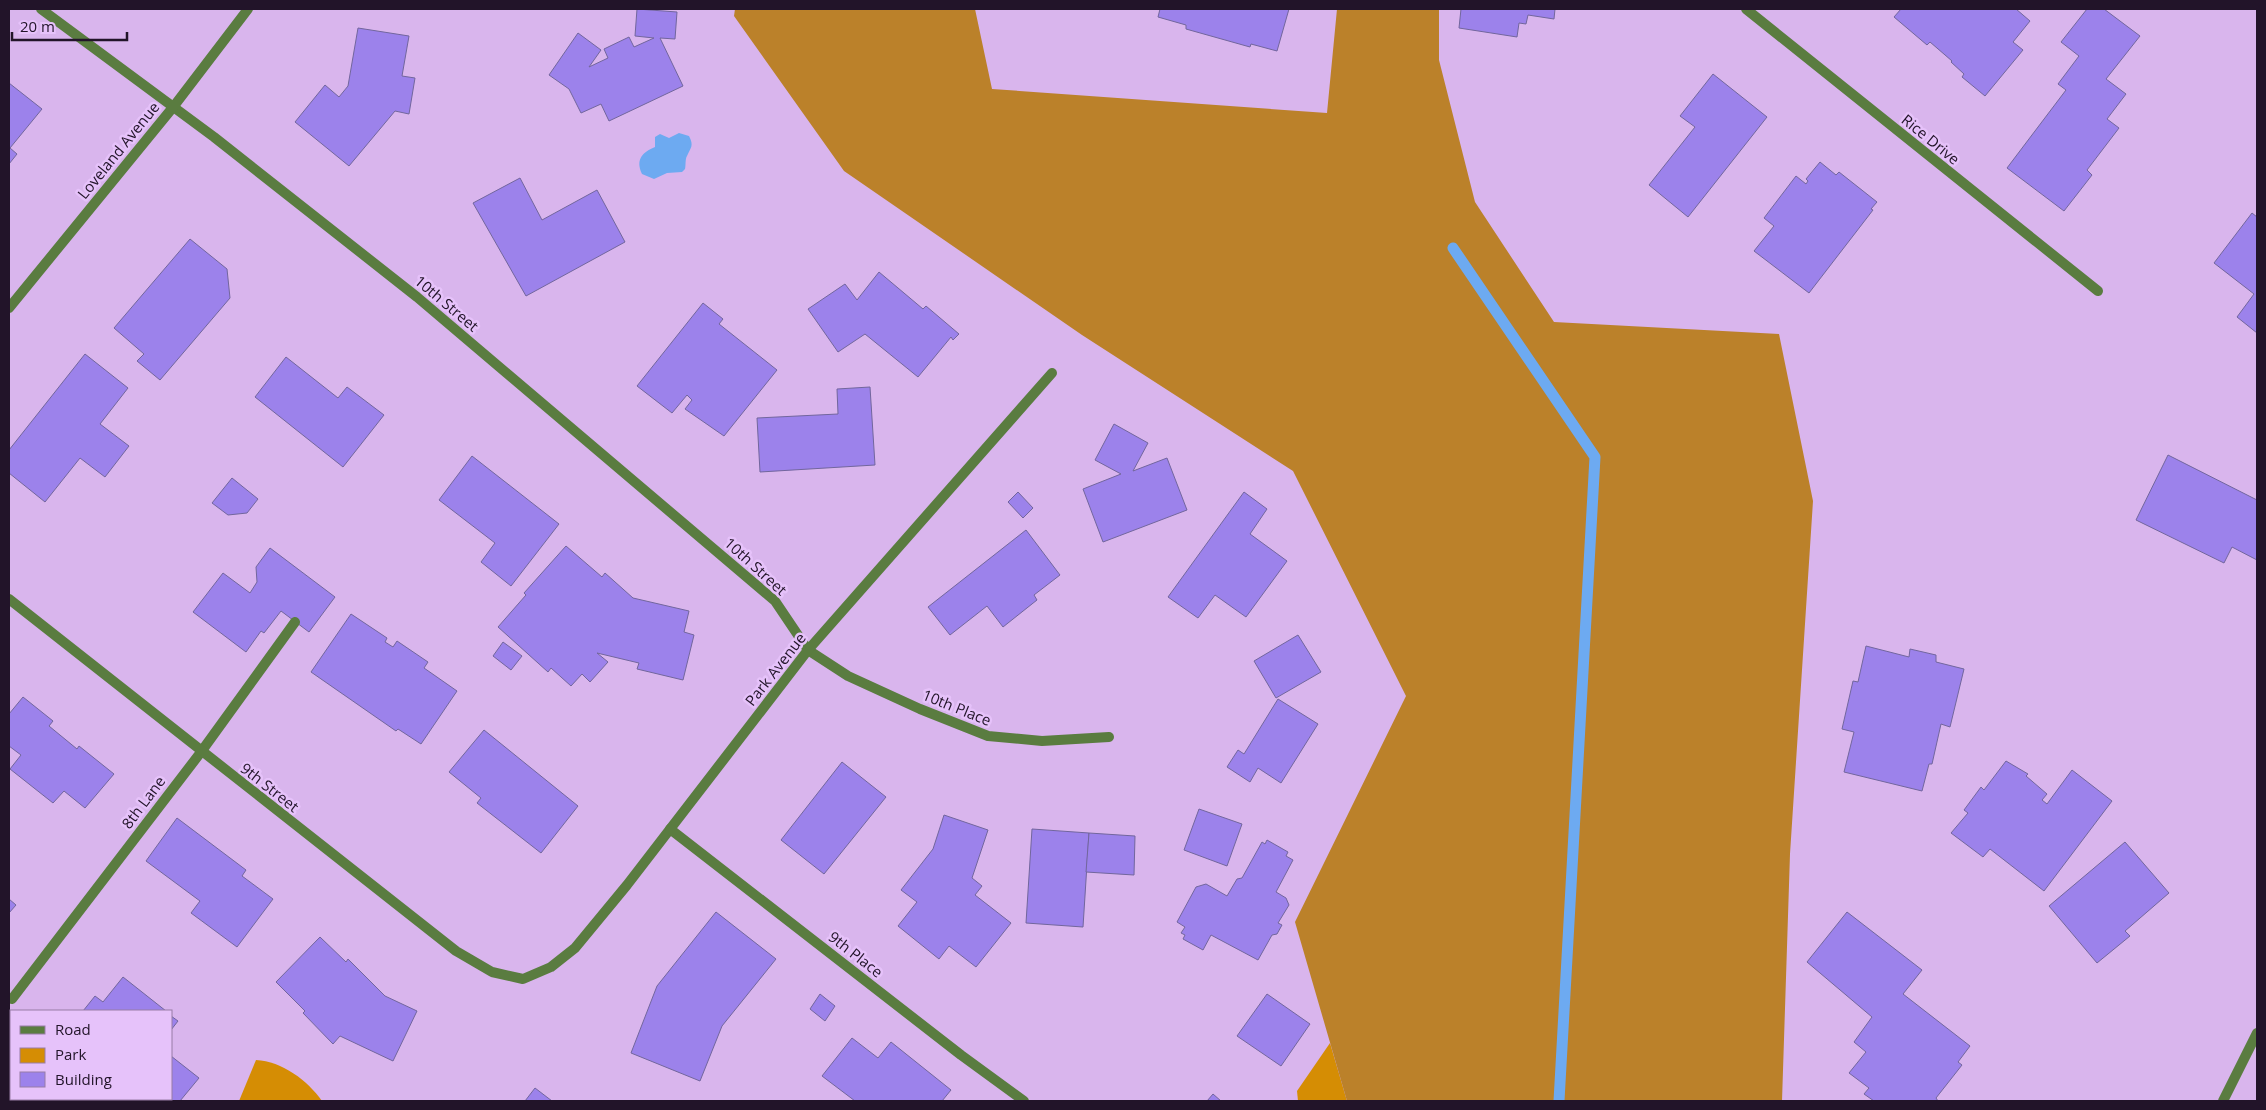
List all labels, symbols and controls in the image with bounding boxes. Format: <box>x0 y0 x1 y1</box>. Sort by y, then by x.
scale bar <box>12 10 128 42</box>
text: 20 m <box>20 16 55 36</box>
street label: Loveland Avenue <box>73 97 163 203</box>
street label: Rice Drive <box>1898 109 1964 169</box>
street label: 10th Street <box>411 270 483 336</box>
street label: 10th Street <box>721 533 791 599</box>
street label: Park Avenue <box>740 628 810 710</box>
street label: 10th Place <box>920 684 994 730</box>
street label: 9th Street <box>237 758 303 816</box>
street label: 8th Lane <box>117 772 169 832</box>
street label: 9th Place <box>825 926 887 982</box>
legend <box>10 1010 172 1100</box>
text: Road <box>55 1019 91 1039</box>
text: Park <box>55 1044 86 1064</box>
text: Building <box>55 1069 112 1089</box>

